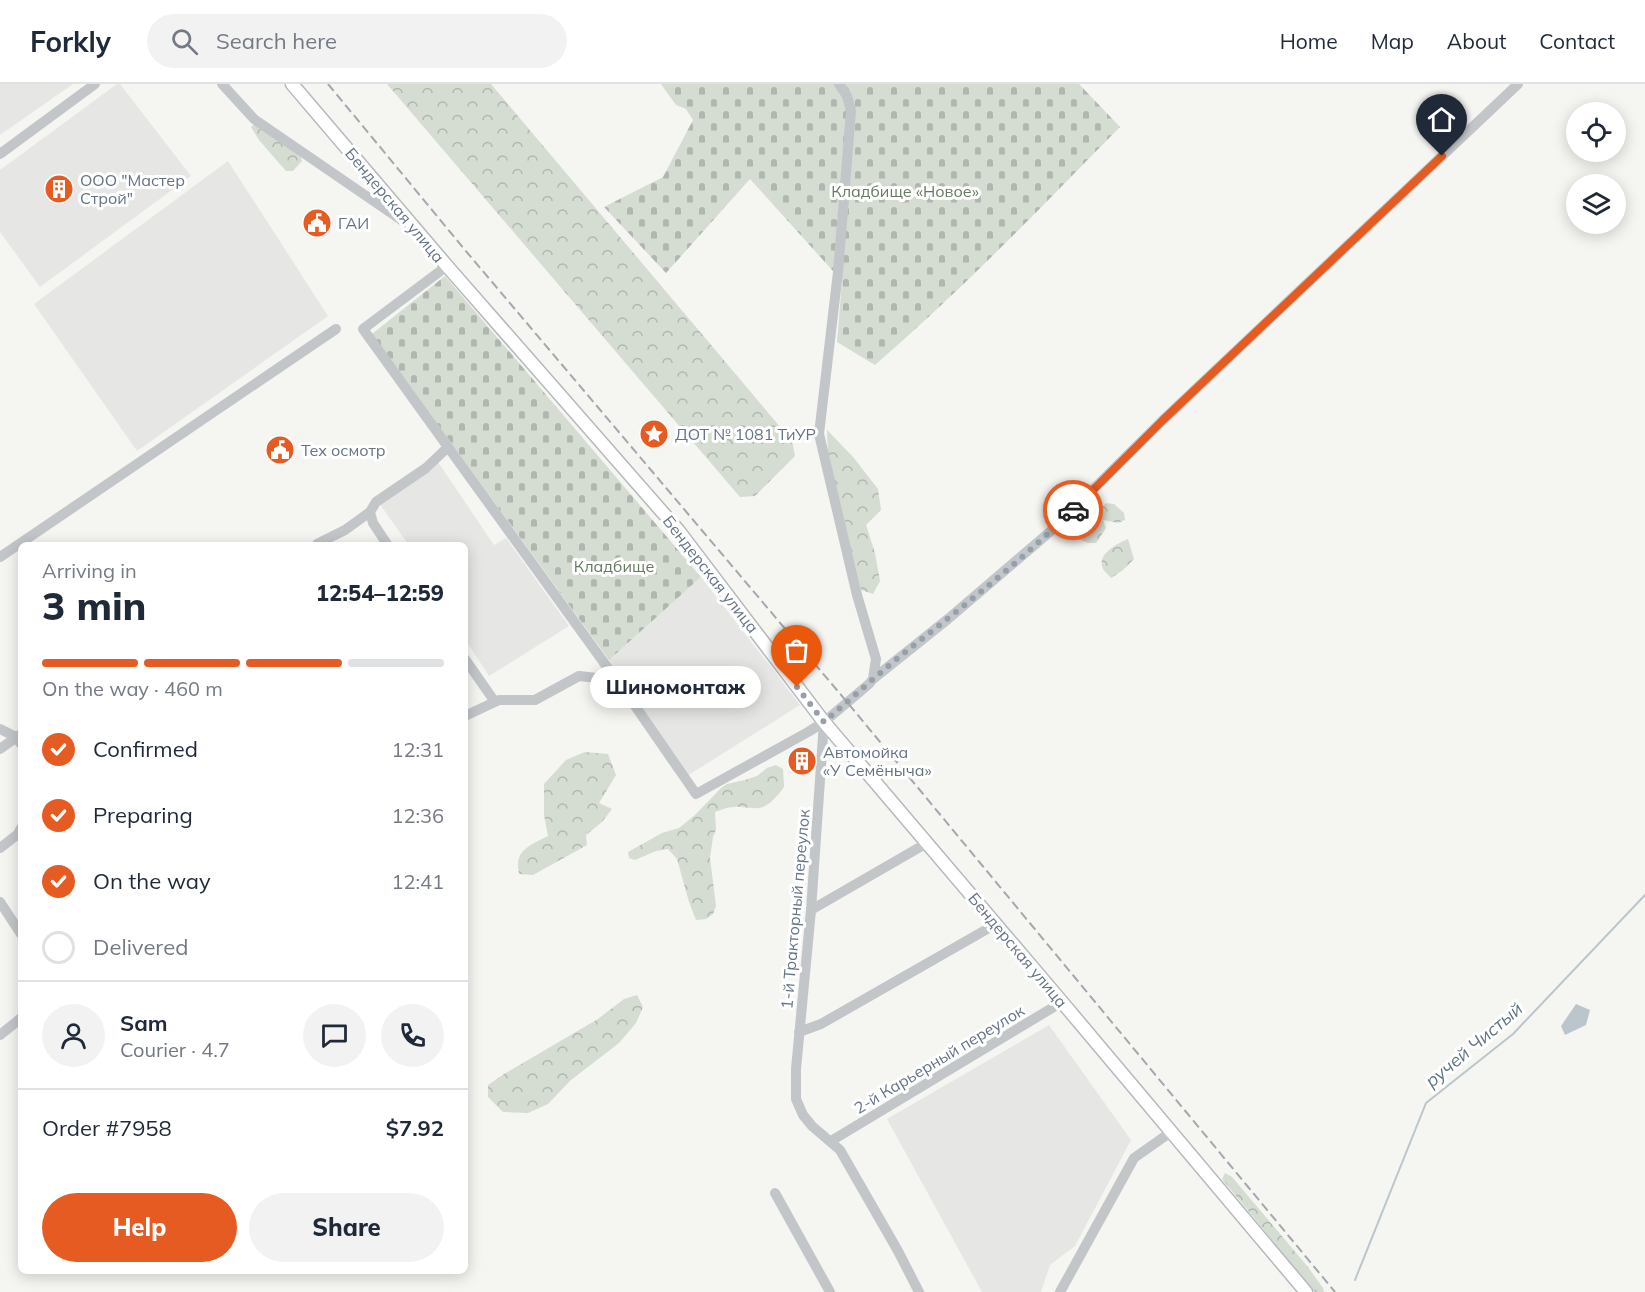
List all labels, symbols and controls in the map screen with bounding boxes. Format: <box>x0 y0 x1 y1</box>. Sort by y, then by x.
search box <box>147 14 567 68</box>
text: Forkly <box>30 24 111 59</box>
icon: search <box>168 25 201 58</box>
text: Search here <box>216 27 337 55</box>
text: Home <box>1280 28 1338 54</box>
text: Map <box>1371 28 1414 54</box>
text: About <box>1447 28 1506 54</box>
text: Contact <box>1539 28 1615 54</box>
pin <box>1416 94 1467 156</box>
map controls <box>1566 102 1626 234</box>
button: locate <box>1566 102 1626 162</box>
icon: home <box>1425 103 1458 136</box>
street label: Бендерская улица <box>341 144 449 266</box>
place label: ООО "Мастер Строй" <box>80 170 185 208</box>
building icon: ООО "Мастер Строй" <box>43 173 75 205</box>
button: layers <box>1566 174 1626 234</box>
park label: Кладбище «Новое» <box>831 181 979 201</box>
public building icon: ГАИ <box>301 207 333 239</box>
place label: ГАИ <box>338 213 369 233</box>
place icon: ДОТ № 1081 ТиУР <box>638 418 670 450</box>
place label: ДОТ № 1081 ТиУР <box>675 424 816 444</box>
public building icon: Тех осмотр <box>264 434 296 466</box>
place label: Тех осмотр <box>301 440 386 460</box>
courier <box>1043 480 1103 540</box>
icon: car <box>1057 494 1090 527</box>
street label: Бендерская улица <box>659 511 763 637</box>
park label: Кладбище <box>574 556 654 576</box>
text: Arriving in <box>42 558 137 583</box>
text: 12:54–12:59 <box>316 579 444 607</box>
text: 3 min <box>42 581 147 630</box>
pin <box>771 625 822 687</box>
icon: bag <box>780 634 813 667</box>
callout: Шиномонтаж <box>590 666 761 708</box>
text: Шиномонтаж <box>606 674 745 699</box>
text: On the way · 460 m <box>42 676 223 701</box>
icon: check <box>42 733 75 766</box>
text: Confirmed <box>93 735 198 763</box>
text: 12:31 <box>391 737 444 762</box>
place label: Автомойка «У Семёныча» <box>823 742 932 780</box>
building icon: Автомойка «У Семёныча» <box>786 745 818 777</box>
icon: check <box>42 799 75 832</box>
text: Preparing <box>93 801 193 829</box>
text: 12:36 <box>391 803 444 828</box>
street label: 1-й Тракторный переулок <box>776 808 814 1010</box>
icon: check <box>42 865 75 898</box>
text: On the way <box>93 867 211 895</box>
text: 12:41 <box>391 869 444 894</box>
street label: Бендерская улица <box>964 889 1072 1011</box>
text: Delivered <box>93 933 188 961</box>
water label: ручей Чистый <box>1420 997 1527 1092</box>
street label: 2-й Карьерный переулок <box>850 1000 1028 1118</box>
button: person <box>42 1004 105 1067</box>
button: chat <box>303 1004 366 1067</box>
button: phone <box>381 1004 444 1067</box>
text: Sam <box>120 1009 168 1037</box>
text: Courier · 4.7 <box>120 1037 230 1062</box>
text: Order #7958 <box>42 1114 172 1142</box>
text: $7.92 <box>386 1114 444 1142</box>
button: Help <box>42 1193 237 1262</box>
button: Share <box>249 1193 444 1262</box>

